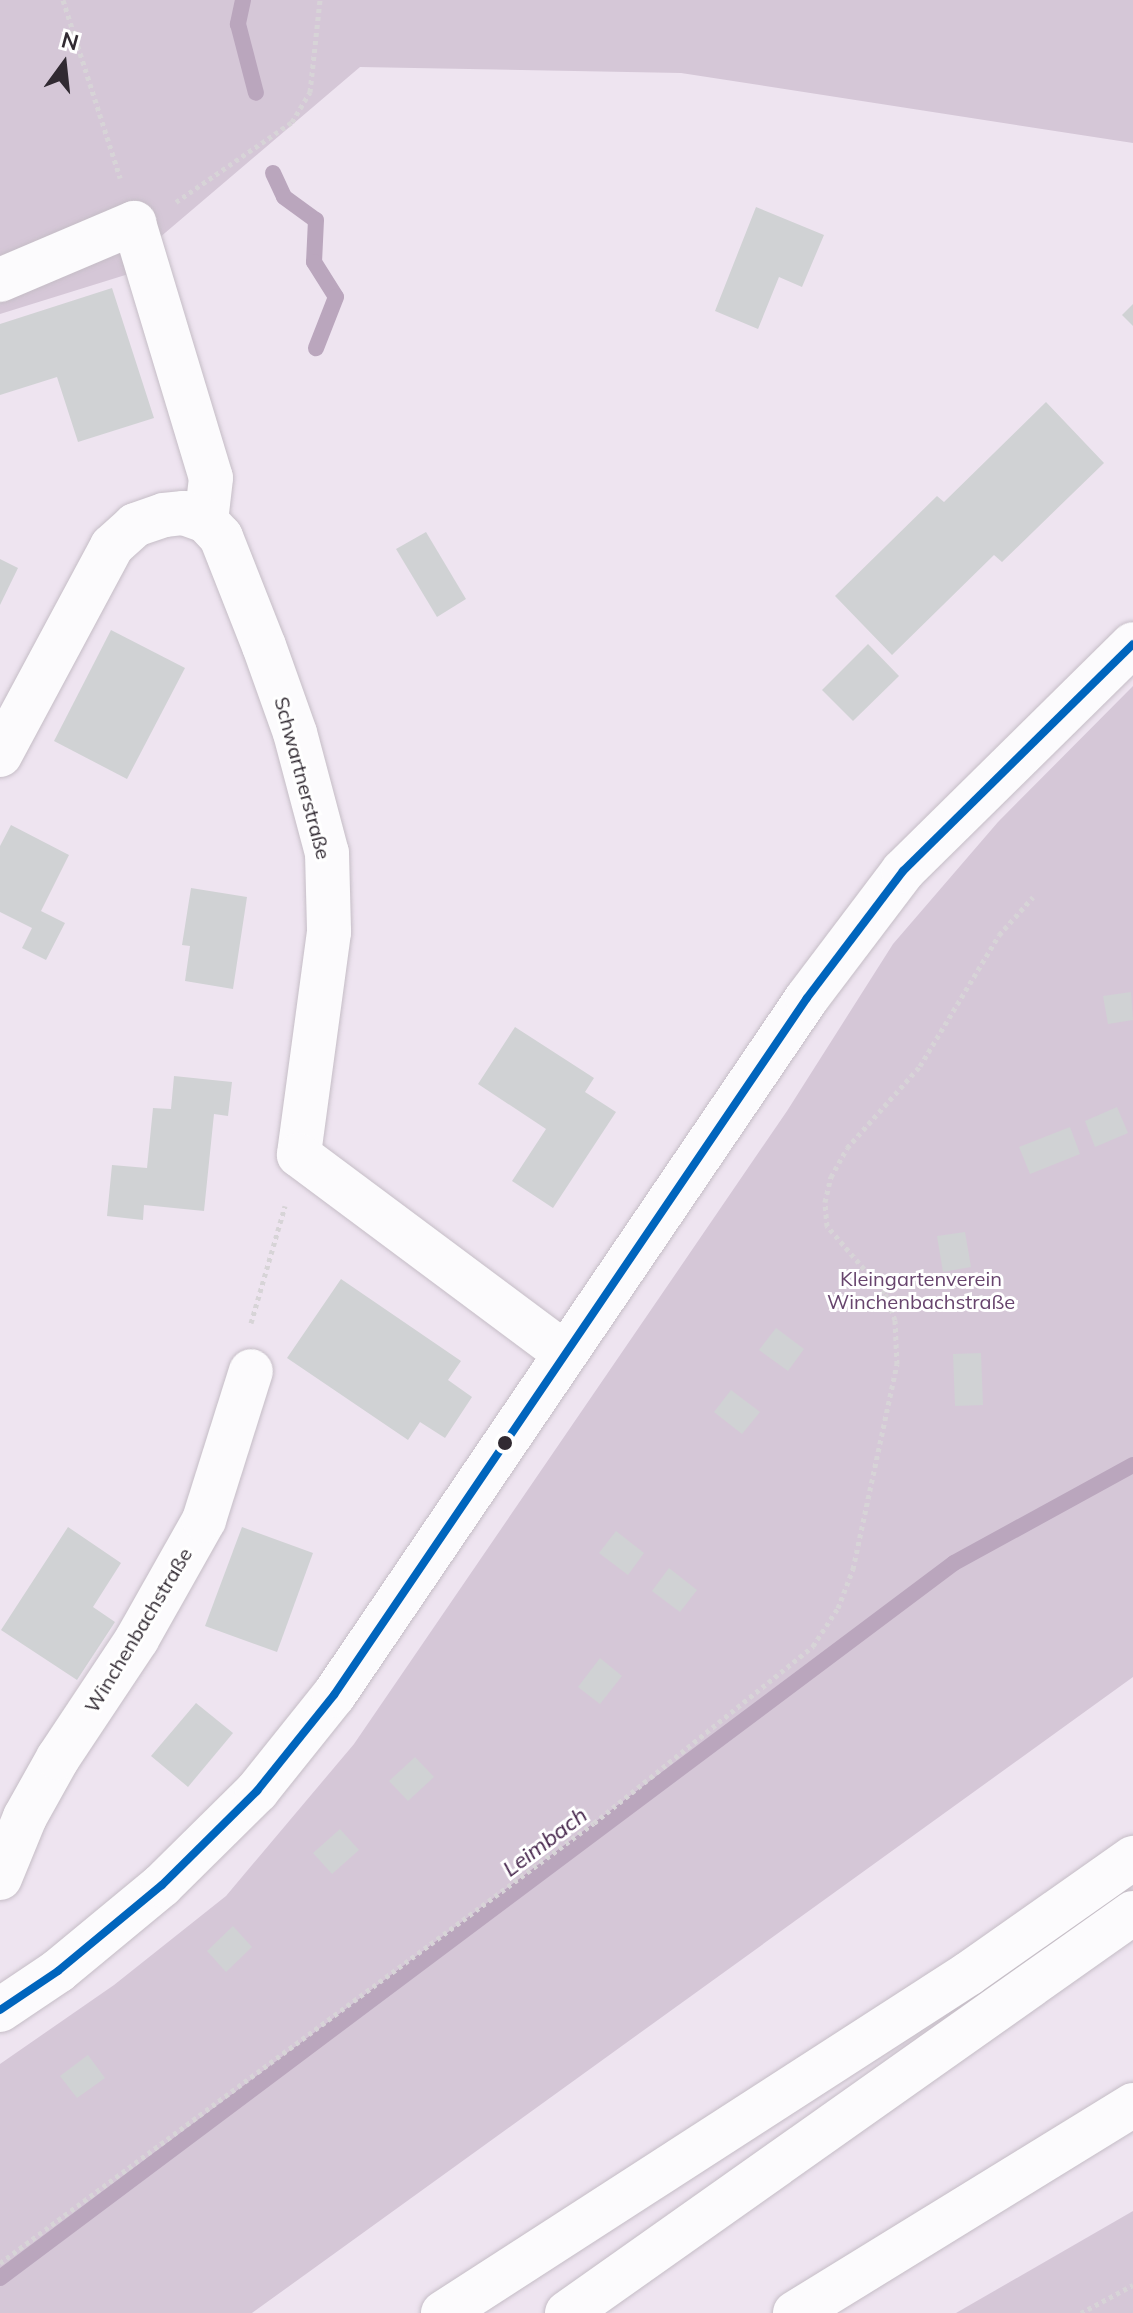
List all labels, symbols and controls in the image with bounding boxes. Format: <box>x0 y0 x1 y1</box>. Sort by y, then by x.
north arrow <box>24 24 104 104</box>
text: N <box>59 25 82 56</box>
street label: Schwartnerstraße <box>270 694 336 862</box>
park label: Kleingartenverein Winchenbachstraße <box>827 1267 1015 1314</box>
unlabelled marker <box>497 1435 513 1451</box>
street label: Winchenbachstraße <box>79 1543 197 1717</box>
water label: Leimbach <box>498 1802 592 1882</box>

